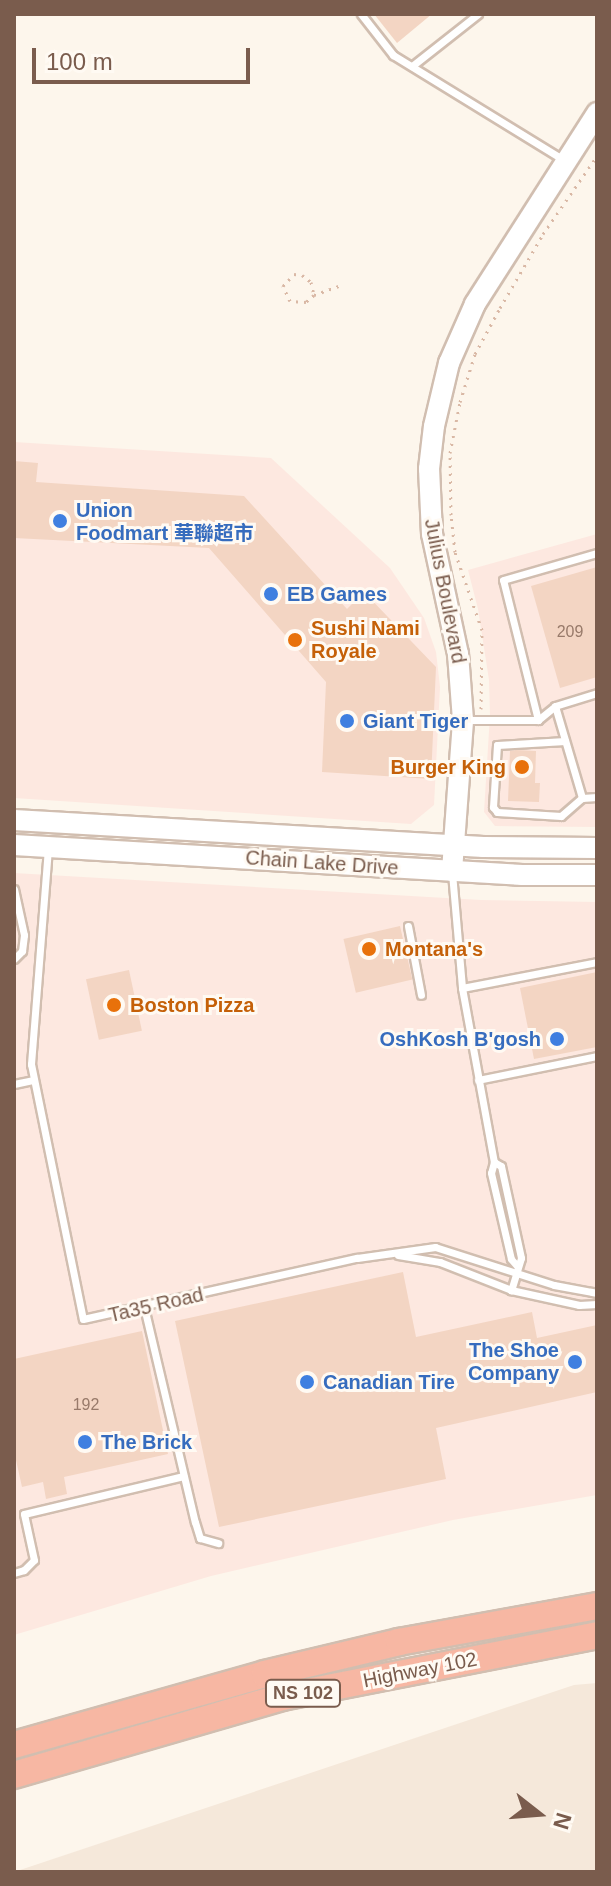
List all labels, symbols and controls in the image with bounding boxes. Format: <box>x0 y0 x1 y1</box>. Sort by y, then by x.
scale bar <box>36 32 254 82</box>
text: 100 m <box>46 48 113 75</box>
place label: Union Foodmart 華聯超市 <box>76 498 254 545</box>
marker: Union Foodmart 華聯超市 <box>51 512 69 530</box>
street label: Julius Boulevard <box>419 517 471 665</box>
place label: EB Games <box>287 582 387 606</box>
marker: EB Games <box>262 585 280 603</box>
place label: Sushi Nami Royale <box>311 616 420 663</box>
house number: 209 <box>557 622 583 642</box>
marker: Sushi Nami Royale <box>286 631 304 649</box>
place label: Giant Tiger <box>363 709 468 733</box>
marker: Giant Tiger <box>338 712 356 730</box>
place label: Burger King <box>390 755 506 779</box>
marker: Burger King <box>513 758 531 776</box>
street label: Chain Lake Drive <box>245 846 399 880</box>
place label: Montana's <box>385 937 483 961</box>
marker: Montana's <box>360 940 378 958</box>
place label: Boston Pizza <box>130 993 254 1017</box>
marker: Boston Pizza <box>105 996 123 1014</box>
place label: OshKosh B'gosh <box>380 1027 541 1051</box>
marker: OshKosh B'gosh <box>548 1030 566 1048</box>
street label: Ta35 Road <box>106 1282 206 1328</box>
place label: The Shoe Company <box>468 1338 559 1385</box>
marker: The Shoe Company <box>566 1353 584 1371</box>
place label: Canadian Tire <box>323 1370 455 1394</box>
marker: Canadian Tire <box>298 1373 316 1391</box>
house number: 192 <box>73 1395 99 1415</box>
place label: The Brick <box>101 1430 192 1454</box>
marker: The Brick <box>76 1433 94 1451</box>
street label: Highway 102 <box>361 1647 479 1693</box>
road number: NS 102 <box>263 1679 343 1707</box>
north arrow <box>499 1774 579 1854</box>
text: N <box>548 1810 577 1832</box>

